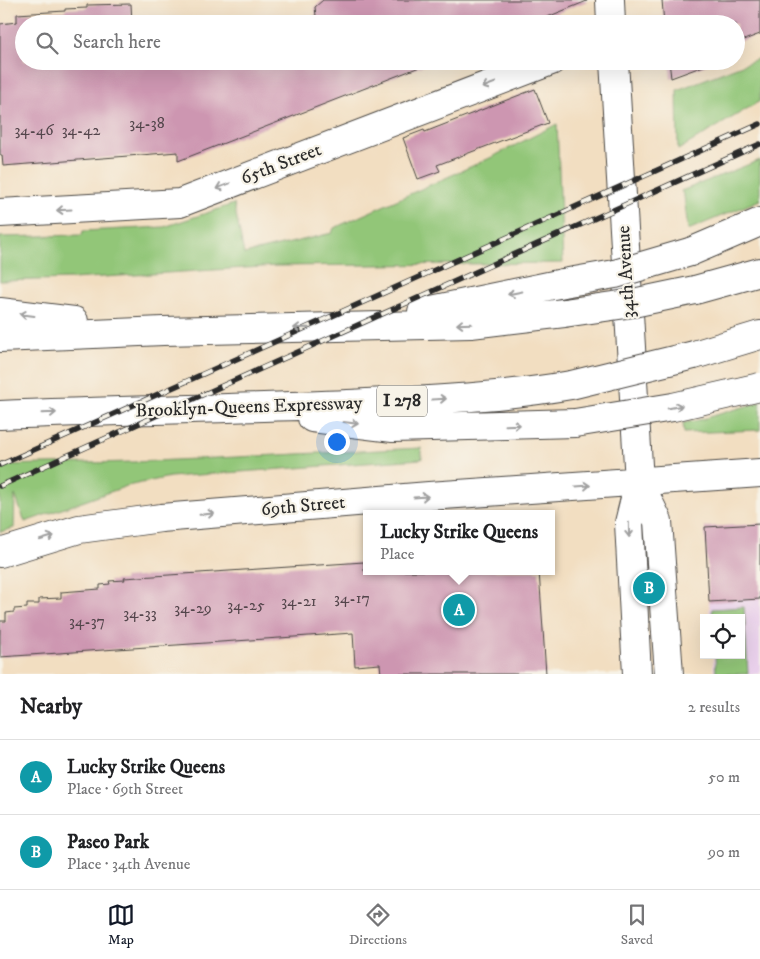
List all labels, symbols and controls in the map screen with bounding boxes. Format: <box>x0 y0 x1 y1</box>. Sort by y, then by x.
search box <box>15 15 745 70</box>
icon: search <box>33 29 61 57</box>
text: Search here <box>73 31 161 54</box>
one-way arrow <box>482 81 498 90</box>
house number: 34-38 <box>129 113 165 133</box>
house number: 34-46 <box>14 120 54 140</box>
house number: 34-42 <box>62 120 101 140</box>
street label: 65th Street <box>237 138 325 190</box>
one-way arrow <box>216 182 231 191</box>
one-way arrow <box>56 205 72 214</box>
street label: 34th Avenue <box>612 225 640 319</box>
one-way arrow <box>507 289 523 299</box>
one-way arrow <box>20 310 36 320</box>
one-way arrow <box>456 319 472 329</box>
one-way arrow <box>293 323 310 333</box>
road number: I 278 <box>377 386 427 416</box>
street label: Brooklyn-Queens Expressway <box>135 392 364 422</box>
one-way arrow <box>431 395 447 404</box>
one-way arrow <box>666 401 682 411</box>
one-way arrow <box>40 409 56 418</box>
one-way arrow <box>343 418 359 428</box>
one-way arrow <box>505 420 521 429</box>
your location <box>324 429 350 455</box>
one-way arrow <box>575 481 591 490</box>
street label: 69th Street <box>260 491 346 521</box>
one-way arrow <box>413 492 429 502</box>
one-way arrow <box>199 509 215 519</box>
popup <box>363 510 555 575</box>
text: Lucky Strike Queens <box>380 521 538 544</box>
one-way arrow <box>625 522 634 538</box>
one-way arrow <box>38 533 54 542</box>
text: Place <box>380 544 414 564</box>
pin: B <box>633 569 665 607</box>
house number: 34-17 <box>334 588 370 608</box>
house number: 34-21 <box>281 591 317 611</box>
pin: A <box>443 591 475 629</box>
house number: 34-25 <box>227 595 265 615</box>
house number: 34-29 <box>174 598 212 618</box>
house number: 34-33 <box>123 603 157 623</box>
house number: 34-37 <box>69 611 105 631</box>
map controls <box>700 614 745 659</box>
button: locate <box>700 614 745 659</box>
text: Nearby <box>20 694 82 720</box>
text: 2 results <box>688 697 740 717</box>
text: Lucky Strike Queens <box>67 756 225 779</box>
text: A <box>31 767 41 787</box>
text: 50 m <box>708 767 740 787</box>
text: Place · 69th Street <box>67 779 183 799</box>
text: Paseo Park <box>67 831 149 854</box>
text: B <box>31 842 41 862</box>
text: 90 m <box>708 842 740 862</box>
text: Place · 34th Avenue <box>67 854 190 874</box>
tab: Map <box>107 901 135 949</box>
tab: Directions <box>349 901 407 949</box>
tab: Saved <box>621 901 653 949</box>

